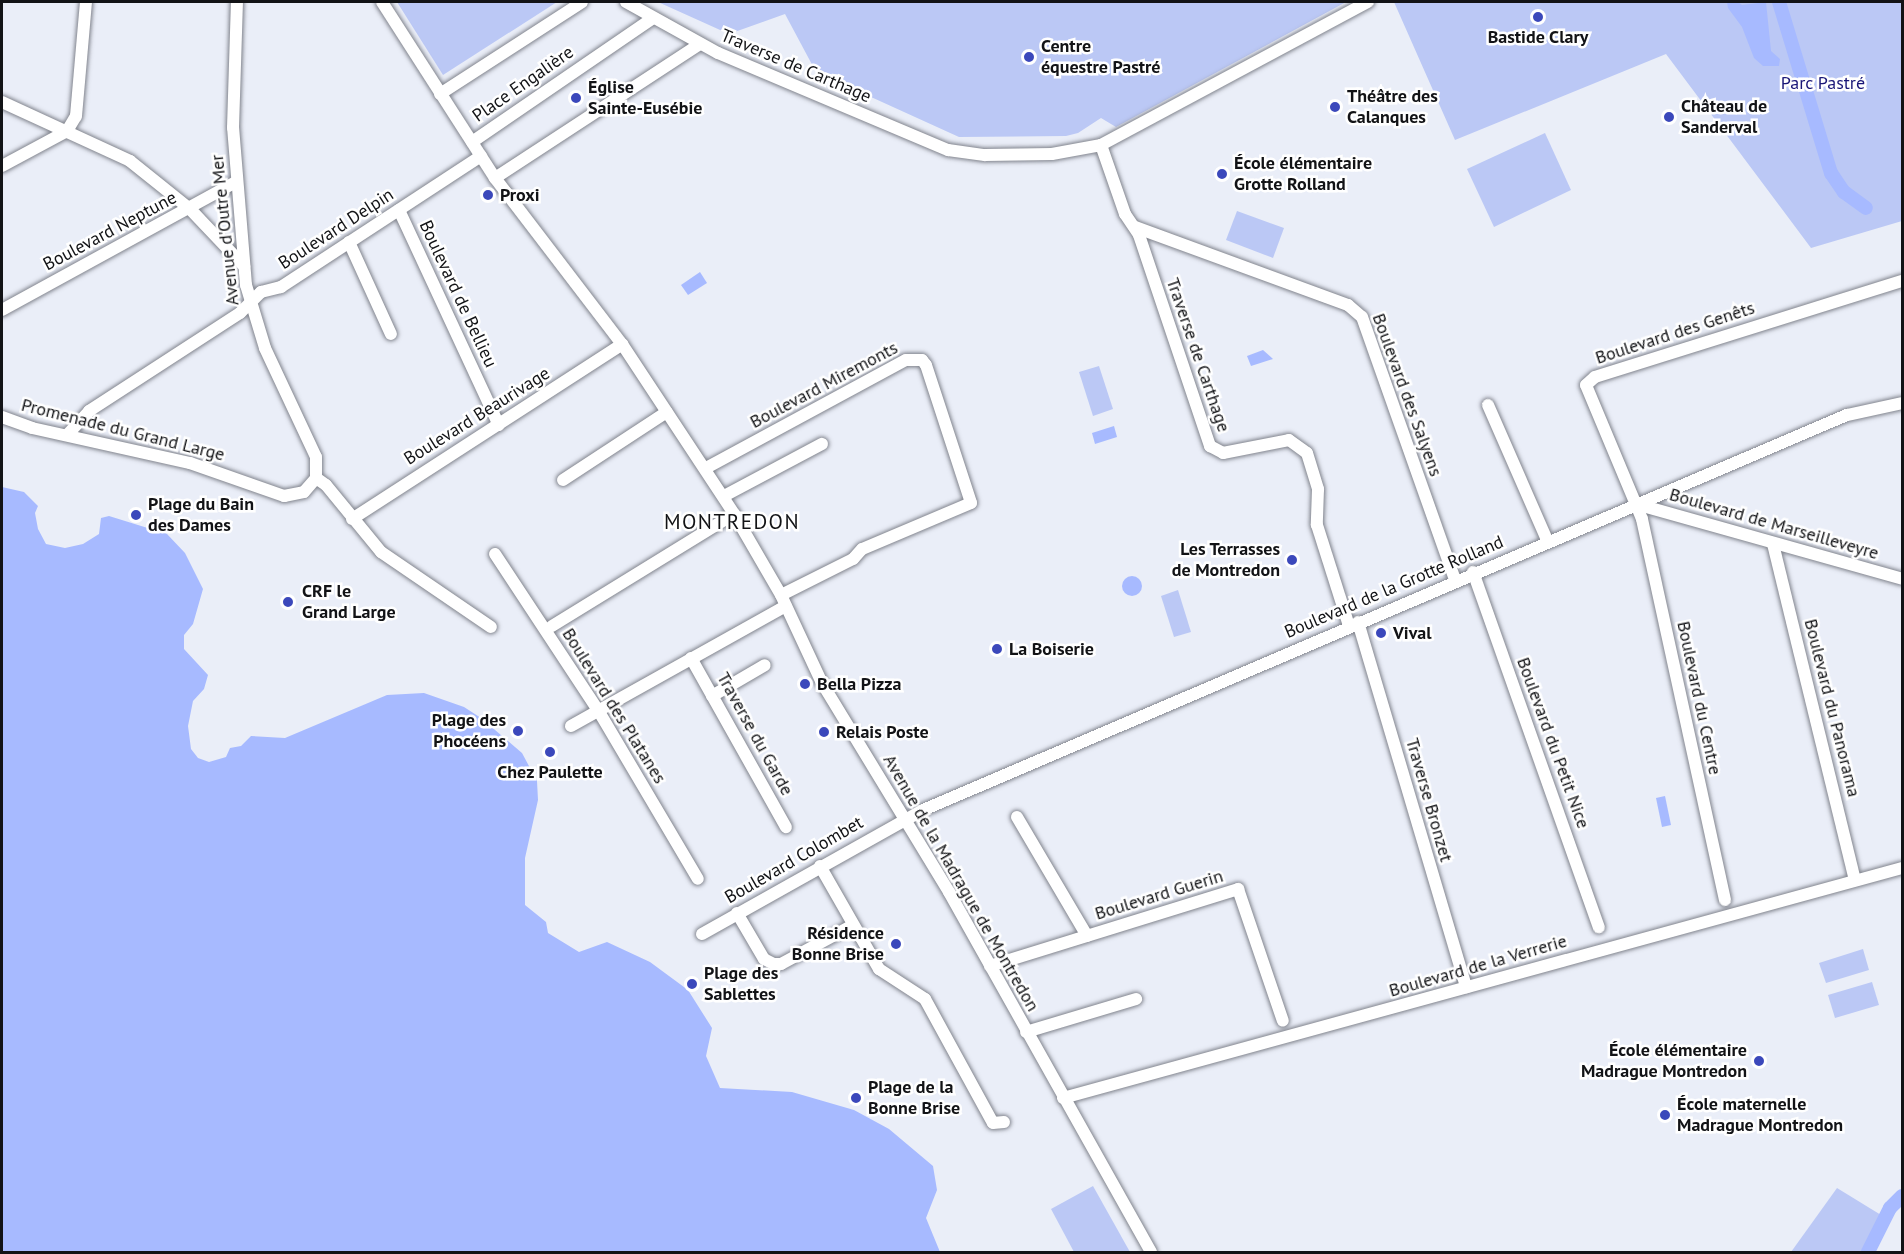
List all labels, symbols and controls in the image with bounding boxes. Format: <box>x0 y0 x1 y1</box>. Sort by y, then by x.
marker: Bastide Clary <box>1531 10 1545 24</box>
street label: Traverse de Carthage <box>718 25 874 107</box>
place label: Bastide Clary <box>1488 26 1588 48</box>
place label: Centre équestre Pastré <box>1041 36 1160 78</box>
street label: Place Engalière <box>468 41 578 127</box>
marker: Centre équestre Pastré <box>1022 50 1036 64</box>
park label: Parc Pastré <box>1781 72 1865 94</box>
place label: Église Sainte-Eusébie <box>588 77 702 119</box>
place label: Théâtre des Calanques <box>1347 86 1438 128</box>
marker: Église Sainte-Eusébie <box>569 91 583 105</box>
place label: Château de Sanderval <box>1681 96 1767 138</box>
marker: Théâtre des Calanques <box>1328 100 1342 114</box>
marker: Château de Sanderval <box>1662 110 1676 124</box>
street label: Avenue d'Outre Mer <box>206 153 244 307</box>
place label: École élémentaire Grotte Rolland <box>1234 153 1372 195</box>
marker: École élémentaire Grotte Rolland <box>1215 167 1229 181</box>
street label: Boulevard Delpin <box>274 184 398 274</box>
place label: Proxi <box>500 184 540 206</box>
street label: Boulevard Neptune <box>40 187 180 275</box>
marker: Proxi <box>481 188 495 202</box>
street label: Boulevard de Bellieu <box>414 217 502 371</box>
street label: Traverse de Carthage <box>1162 275 1234 435</box>
street label: Boulevard des Genêts <box>1593 297 1757 369</box>
street label: Boulevard des Salyens <box>1367 311 1447 479</box>
street label: Boulevard Miremonts <box>746 337 902 433</box>
street label: Boulevard Beaurivage <box>400 362 554 470</box>
street label: Promenade du Grand Large <box>19 394 227 466</box>
street label: Boulevard de Marseilleveyre <box>1667 484 1881 564</box>
place label: Plage du Bain des Dames <box>148 494 254 536</box>
marker: Plage du Bain des Dames <box>129 508 143 522</box>
district label: MONTREDON <box>664 509 800 535</box>
street label: Boulevard de la Grotte Rolland <box>1281 531 1507 643</box>
place label: Les Terrasses de Montredon <box>1172 539 1280 582</box>
marker: Les Terrasses de Montredon <box>1285 553 1299 567</box>
place label: CRF le Grand Large <box>302 581 396 624</box>
marker: CRF le Grand Large <box>279 593 297 611</box>
street label: Boulevard du Panorama <box>1799 617 1865 799</box>
street label: Boulevard du Centre <box>1672 619 1726 777</box>
place label: Vival <box>1393 622 1431 644</box>
street label: Boulevard des Platanes <box>557 624 671 788</box>
marker: Vival <box>1374 626 1388 640</box>
place label: La Boiserie <box>1009 638 1094 660</box>
marker: La Boiserie <box>990 642 1004 656</box>
street label: Boulevard du Petit Nice <box>1512 655 1594 831</box>
street label: Traverse du Garde <box>712 669 798 799</box>
place label: Bella Pizza <box>817 673 901 695</box>
marker: Bella Pizza <box>798 677 812 691</box>
place label: Plage des Phocéens <box>432 710 506 752</box>
place label: Relais Poste <box>836 721 929 743</box>
marker: Plage des Phocéens <box>511 724 525 738</box>
marker: Relais Poste <box>817 725 831 739</box>
street label: Traverse Bronzet <box>1401 736 1457 864</box>
marker: Chez Paulette <box>543 745 557 759</box>
street label: Avenue de la Madrague de Montredon <box>878 751 1044 1015</box>
place label: Chez Paulette <box>497 761 603 783</box>
street label: Boulevard Colombet <box>721 812 867 908</box>
street label: Boulevard Guerin <box>1092 865 1226 925</box>
place label: Résidence Bonne Brise <box>792 923 884 966</box>
street label: Boulevard de la Verrerie <box>1386 930 1570 1002</box>
marker: Résidence Bonne Brise <box>889 937 903 951</box>
place label: Plage des Sablettes <box>704 963 778 1006</box>
marker: Plage des Sablettes <box>685 977 699 991</box>
place label: École élémentaire Madrague Montredon <box>1581 1040 1747 1082</box>
marker: École élémentaire Madrague Montredon <box>1752 1054 1766 1068</box>
place label: Plage de la Bonne Brise <box>868 1077 960 1120</box>
marker: Plage de la Bonne Brise <box>849 1091 863 1105</box>
place label: École maternelle Madrague Montredon <box>1677 1094 1843 1136</box>
marker: École maternelle Madrague Montredon <box>1658 1108 1672 1122</box>

